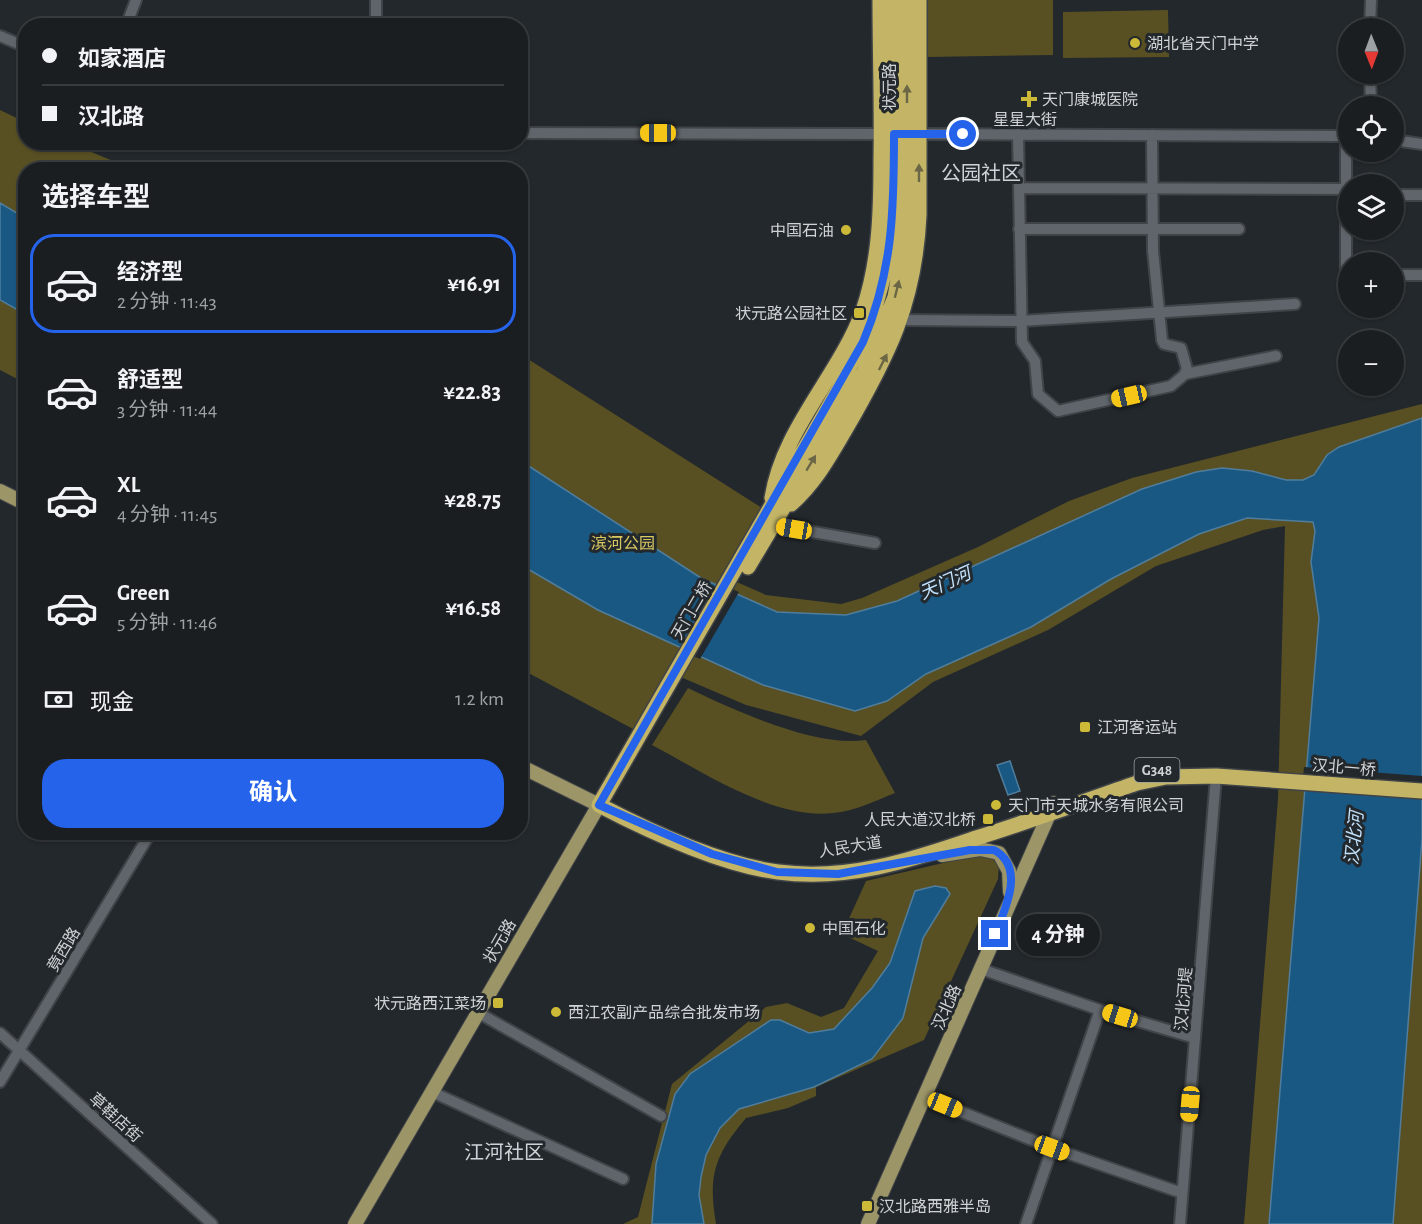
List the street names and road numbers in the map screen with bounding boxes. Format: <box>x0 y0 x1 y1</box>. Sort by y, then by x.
street label: 状元路 <box>881 63 898 111</box>
street label: 星星大街 <box>993 111 1057 128</box>
street label: 天门二桥 <box>668 578 715 642</box>
street label: 汉北一桥 <box>1311 756 1377 779</box>
road number: G348 <box>1134 758 1180 782</box>
street label: 人民大道 <box>817 833 883 860</box>
street label: 状元路 <box>480 916 519 966</box>
street label: 竟西路 <box>44 924 83 974</box>
street label: 汉北河堤 <box>1172 966 1195 1032</box>
street label: 汉北路 <box>929 982 964 1033</box>
street label: 草鞋店街 <box>86 1090 145 1145</box>

